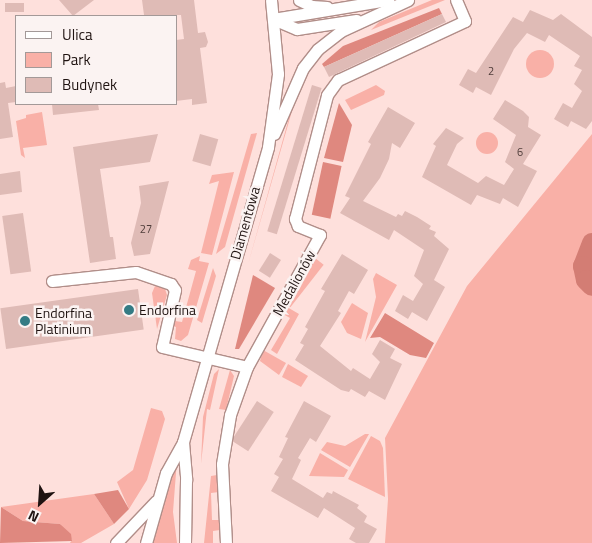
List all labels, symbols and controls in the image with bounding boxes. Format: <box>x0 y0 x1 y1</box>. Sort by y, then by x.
legend <box>15 15 178 105</box>
text: Ulica <box>62 23 92 46</box>
text: Park <box>62 48 91 71</box>
house number: 2 <box>488 64 494 78</box>
text: Budynek <box>62 73 117 96</box>
house number: 6 <box>517 145 523 159</box>
street label: Diamentowa <box>227 185 263 261</box>
house number: 27 <box>140 222 152 236</box>
street label: Medalionów <box>269 247 319 319</box>
place label: Endorfina <box>139 302 196 318</box>
marker: Endorfina <box>123 304 135 316</box>
place label: Endorfina Platinium <box>35 305 92 338</box>
marker: Endorfina Platinium <box>19 315 31 327</box>
north arrow <box>15 478 65 528</box>
text: N <box>24 505 42 528</box>

